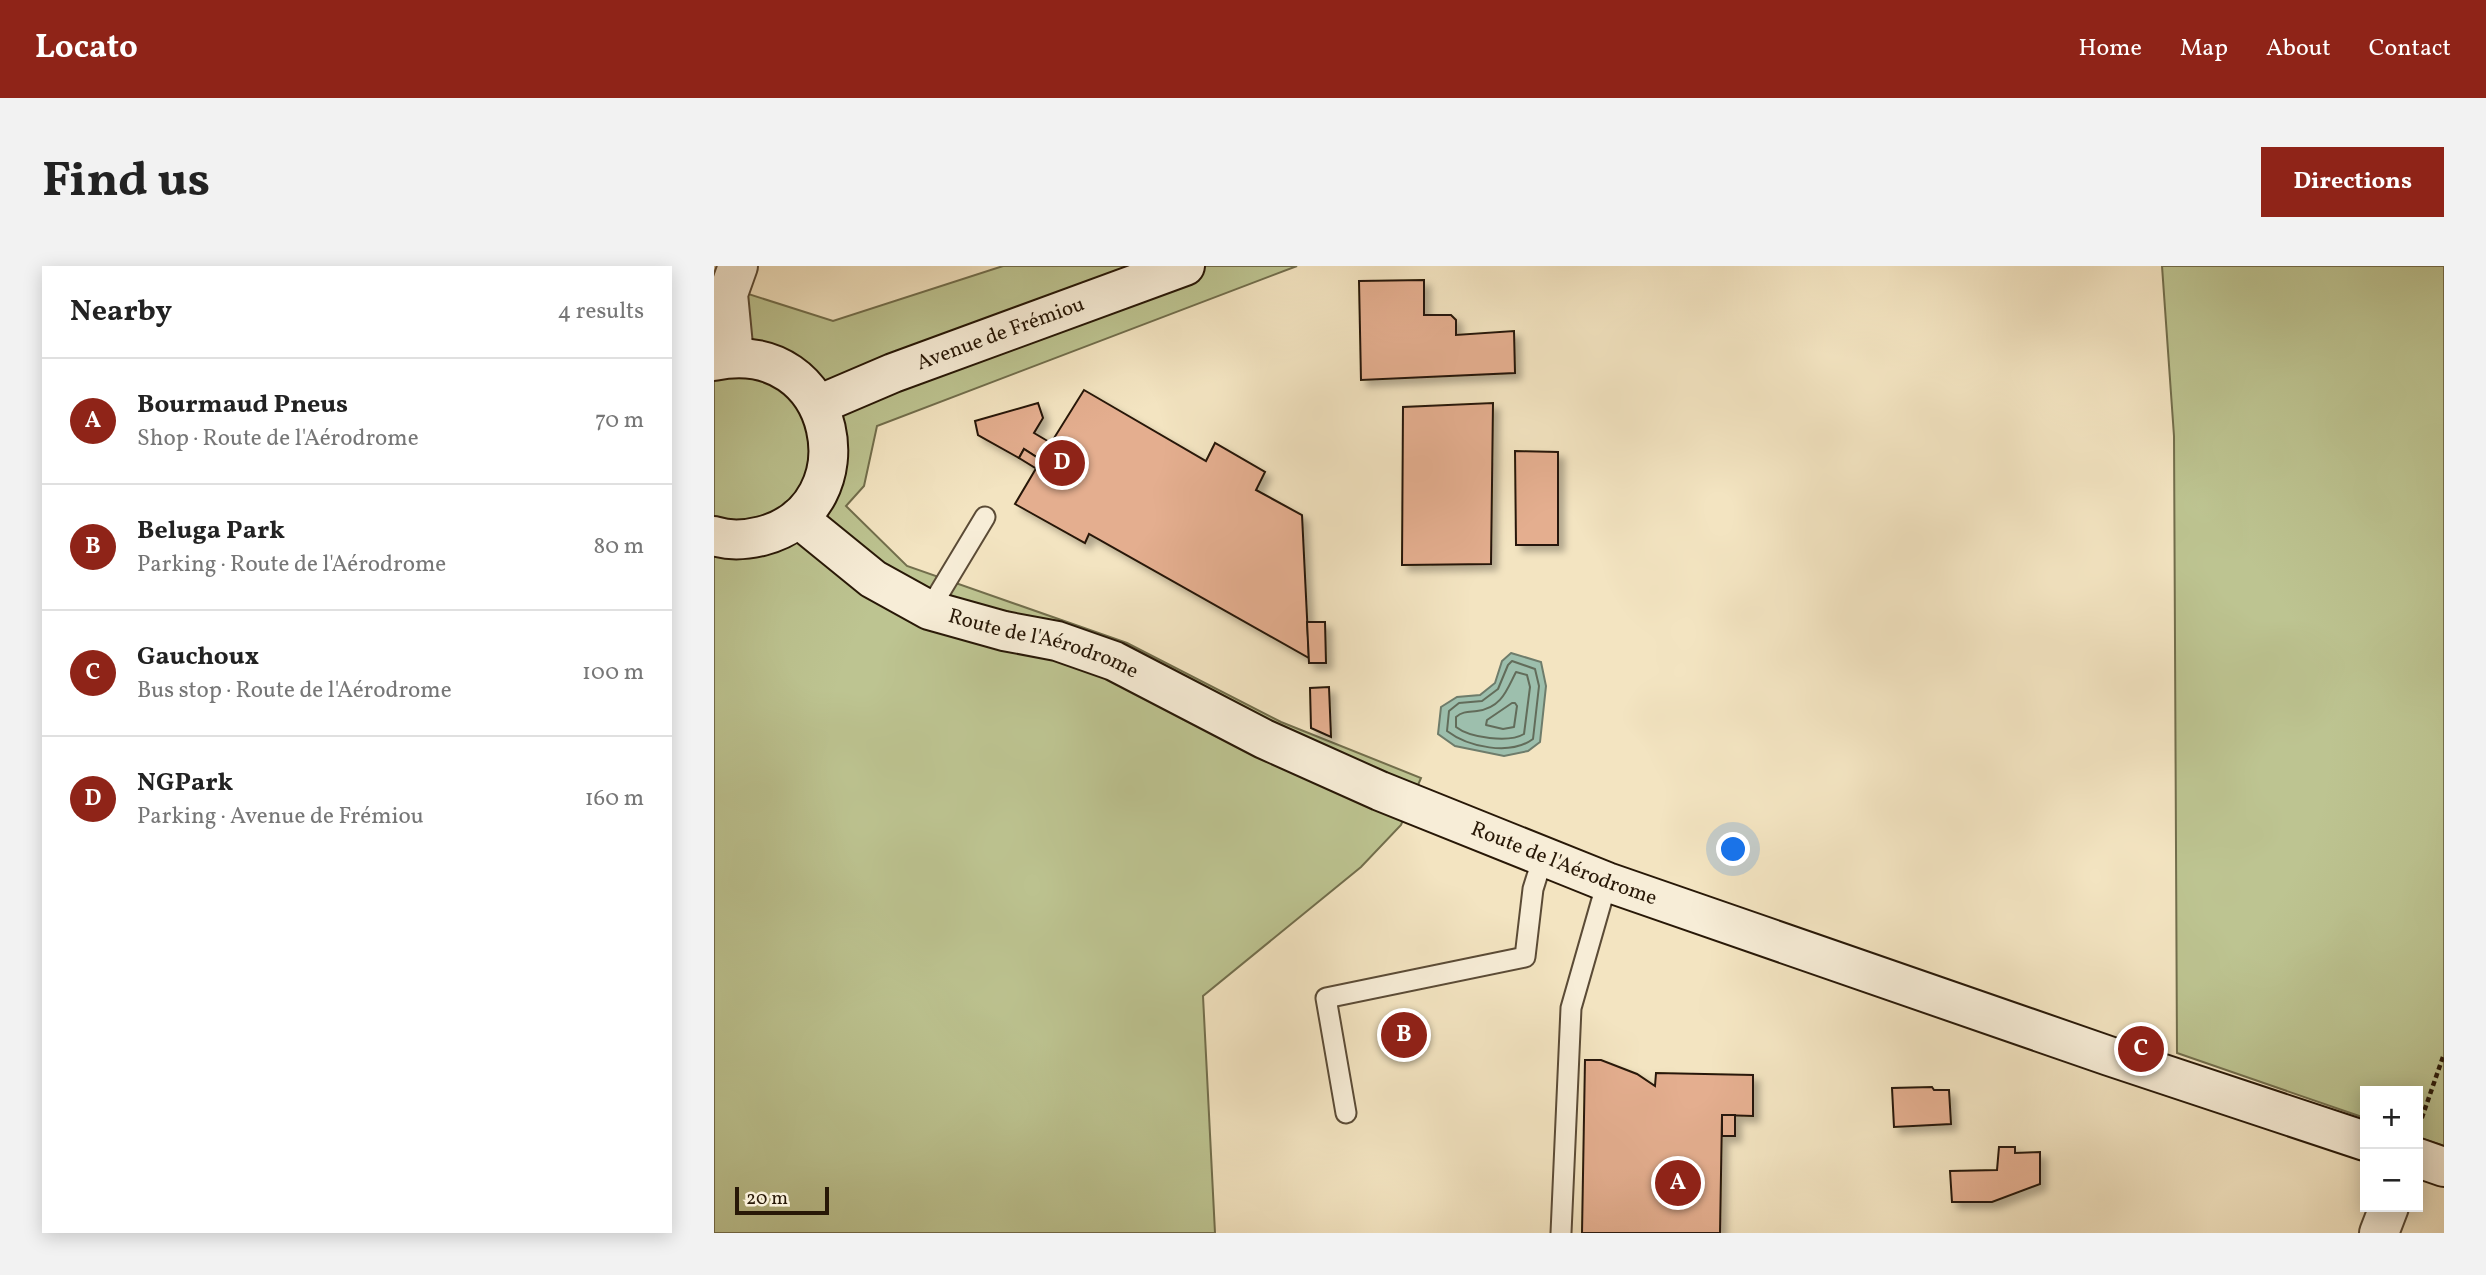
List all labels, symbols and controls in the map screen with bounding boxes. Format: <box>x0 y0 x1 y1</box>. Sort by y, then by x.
text: Locato <box>35 26 138 72</box>
text: Home <box>2078 32 2142 66</box>
text: Map <box>2180 32 2228 66</box>
text: About <box>2266 32 2331 66</box>
text: Contact <box>2369 32 2451 66</box>
button: Directions <box>2261 147 2444 217</box>
text: Find us <box>42 148 210 217</box>
street label: Avenue de Frémiou <box>912 290 1089 378</box>
text: Nearby <box>70 291 172 333</box>
text: 4 results <box>558 296 644 328</box>
text: Bourmaud Pneus <box>137 387 348 423</box>
text: A <box>85 405 101 437</box>
text: 70 m <box>595 405 644 437</box>
text: Shop · Route de l'Aérodrome <box>137 423 419 455</box>
pin: D <box>1039 437 1085 489</box>
text: Beluga Park <box>137 513 285 549</box>
text: B <box>85 531 101 563</box>
text: 80 m <box>594 531 644 563</box>
text: Parking · Route de l'Aérodrome <box>137 549 446 581</box>
street label: Route de l'Aérodrome <box>945 602 1144 686</box>
text: Gauchoux <box>137 639 259 675</box>
text: C <box>86 657 100 689</box>
text: 100 m <box>582 657 644 689</box>
text: Bus stop · Route de l'Aérodrome <box>137 675 452 707</box>
text: NGPark <box>137 765 233 801</box>
text: D <box>85 783 101 815</box>
text: 160 m <box>585 783 644 815</box>
text: Parking · Avenue de Frémiou <box>137 801 424 833</box>
street label: Route de l'Aérodrome <box>1467 814 1661 913</box>
your location <box>1716 832 1750 866</box>
pin: B <box>1381 1009 1427 1061</box>
pin: C <box>2118 1023 2164 1075</box>
map controls <box>2360 1086 2423 1212</box>
button: + <box>2360 1086 2423 1149</box>
button: − <box>2360 1149 2423 1212</box>
pin: A <box>1655 1157 1701 1209</box>
scale bar <box>735 1184 830 1216</box>
text: 20 m <box>746 1186 788 1212</box>

